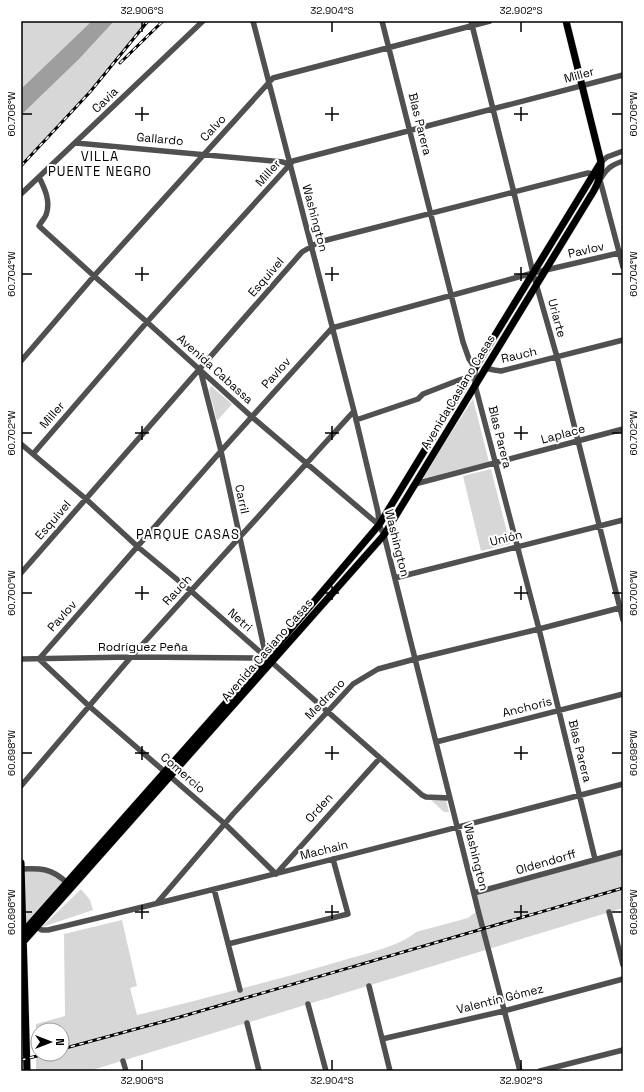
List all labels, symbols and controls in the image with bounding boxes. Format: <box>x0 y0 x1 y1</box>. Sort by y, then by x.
text: 32.906°S <box>120 4 164 17</box>
text: 32.904°S <box>310 4 354 17</box>
text: 32.902°S <box>499 4 543 17</box>
street label: Miller <box>562 63 596 87</box>
street label: Cavia <box>88 84 122 116</box>
text: 60.706°W <box>5 91 18 137</box>
street label: Blas Parera <box>405 91 435 157</box>
text: 60.706°W <box>627 91 640 137</box>
street label: Calvo <box>197 111 229 145</box>
street label: Gallardo <box>136 129 184 149</box>
district label: VILLA PUENTE NEGRO <box>48 148 152 180</box>
street label: Miller <box>252 156 285 190</box>
street label: Washington <box>298 183 332 253</box>
street label: Pavlov <box>566 238 606 262</box>
text: 60.704°W <box>5 251 18 297</box>
text: 60.704°W <box>627 251 640 297</box>
street label: Esquivel <box>244 254 288 300</box>
street label: Uriarte <box>544 297 570 339</box>
street label: Avenida Cabassa <box>173 330 257 408</box>
street label: Avenida Casiano Casas <box>417 332 499 452</box>
street label: Rauch <box>500 343 538 367</box>
street label: Pavlov <box>258 354 295 392</box>
street label: Miller <box>36 398 68 432</box>
street label: Blas Parera <box>485 404 515 470</box>
text: 60.702°W <box>5 410 18 456</box>
text: 60.702°W <box>627 410 640 456</box>
street label: Laplace <box>539 420 587 448</box>
street label: Carril <box>231 483 253 515</box>
street label: Esquivel <box>31 497 75 543</box>
street label: Washington <box>381 508 413 578</box>
district label: PARQUE CASAS <box>136 526 240 543</box>
street label: Unión <box>488 526 524 550</box>
text: 60.700°W <box>5 570 18 616</box>
text: 60.700°W <box>627 570 640 616</box>
street label: Rauch <box>159 571 195 609</box>
street label: Avenida Casiano Casas <box>218 595 316 705</box>
street label: Pavlov <box>44 597 81 635</box>
street label: Netri <box>224 605 256 635</box>
street label: Rodríguez Peña <box>98 639 188 655</box>
street label: Medrano <box>301 675 349 723</box>
street label: Anchoris <box>500 693 554 721</box>
street label: Blas Parera <box>565 718 595 784</box>
text: 60.698°W <box>5 730 18 776</box>
text: 60.698°W <box>627 730 640 776</box>
street label: Comercio <box>157 749 209 797</box>
street label: Orden <box>302 790 336 826</box>
street label: Washington <box>460 822 492 892</box>
street label: Machain <box>298 836 350 864</box>
street label: Oldendorff <box>514 846 578 878</box>
text: 60.696°W <box>5 889 18 935</box>
text: 60.696°W <box>627 889 640 935</box>
street label: Valentín Gómez <box>455 980 545 1018</box>
north arrow <box>30 1022 70 1062</box>
text: N <box>53 1038 67 1046</box>
text: 32.906°S <box>120 1074 164 1087</box>
text: 32.904°S <box>310 1074 354 1087</box>
text: 32.902°S <box>499 1074 543 1087</box>

